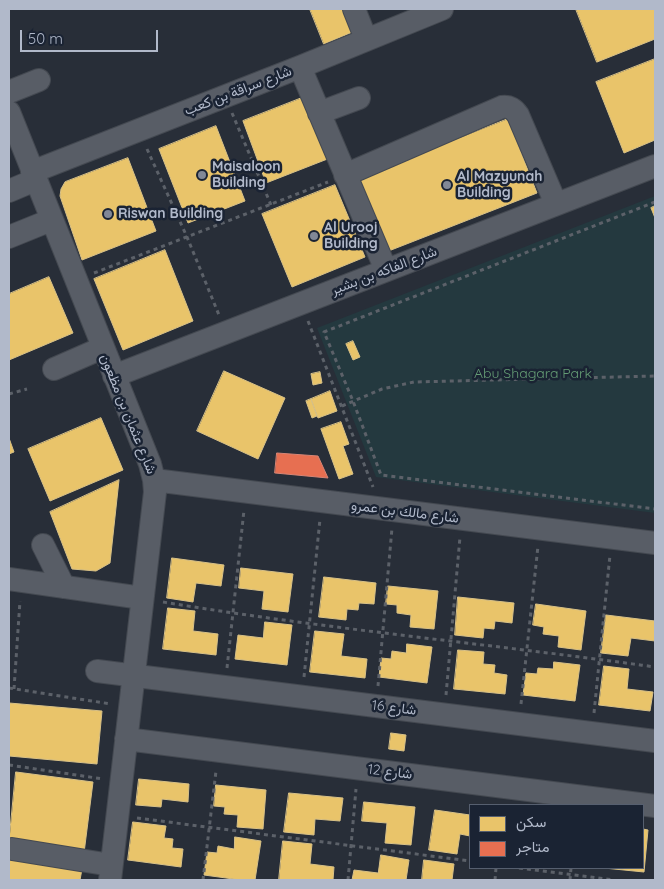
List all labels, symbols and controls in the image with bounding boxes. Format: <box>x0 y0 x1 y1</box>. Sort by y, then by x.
scale bar <box>22 20 160 52</box>
text: 50 m <box>28 29 63 48</box>
street label: شارع سراقة بن كعب <box>182 63 294 119</box>
place label: Maisaloon Building <box>212 159 281 192</box>
marker: Maisaloon Building <box>196 169 208 181</box>
place label: Al Mazyunah Building <box>457 169 542 202</box>
marker: Al Mazyunah Building <box>441 179 453 191</box>
place label: Riswan Building <box>118 206 223 222</box>
marker: Riswan Building <box>102 208 114 220</box>
place label: Al Urooj Building <box>324 220 378 252</box>
marker: Al Urooj Building <box>308 230 320 242</box>
street label: شارع الفاكه بن بشير <box>329 243 439 299</box>
street label: شارع عثمان بن مظعون <box>96 352 160 476</box>
park label: Abu Shagara Park <box>474 366 592 382</box>
street label: شارع مالك بن عمرو <box>350 497 460 527</box>
street label: شارع 16 <box>371 697 417 719</box>
street label: شارع 12 <box>367 761 413 783</box>
legend <box>469 804 644 869</box>
text: سكن <box>516 812 546 831</box>
text: متاجر <box>516 837 550 856</box>

